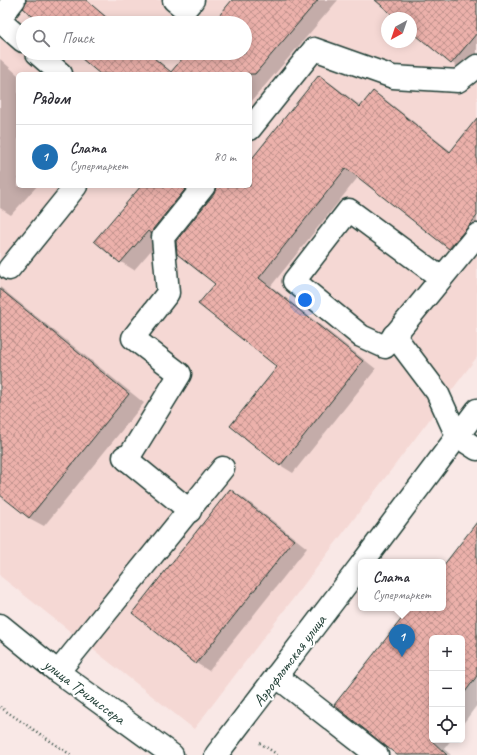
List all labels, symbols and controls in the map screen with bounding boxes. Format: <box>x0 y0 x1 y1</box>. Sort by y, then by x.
north arrow <box>381 12 417 48</box>
search box <box>16 16 252 60</box>
icon: search <box>30 27 52 49</box>
text: Поиск <box>62 29 94 48</box>
text: Рядом <box>32 88 70 109</box>
text: Слата <box>70 139 106 158</box>
text: 1 <box>42 149 48 165</box>
text: 80 m <box>214 149 236 165</box>
text: Супермаркет <box>70 158 128 174</box>
your location <box>295 290 315 310</box>
popup <box>358 559 446 611</box>
text: Слата <box>373 568 409 587</box>
text: Супермаркет <box>373 587 431 603</box>
street label: Аэрофлотская улица <box>249 610 331 710</box>
pin: 1 <box>389 624 415 657</box>
map controls <box>429 635 465 743</box>
button: + <box>429 635 465 671</box>
street label: улица Трилиссера <box>39 654 130 730</box>
button: − <box>429 671 465 707</box>
button: locate <box>429 707 465 743</box>

